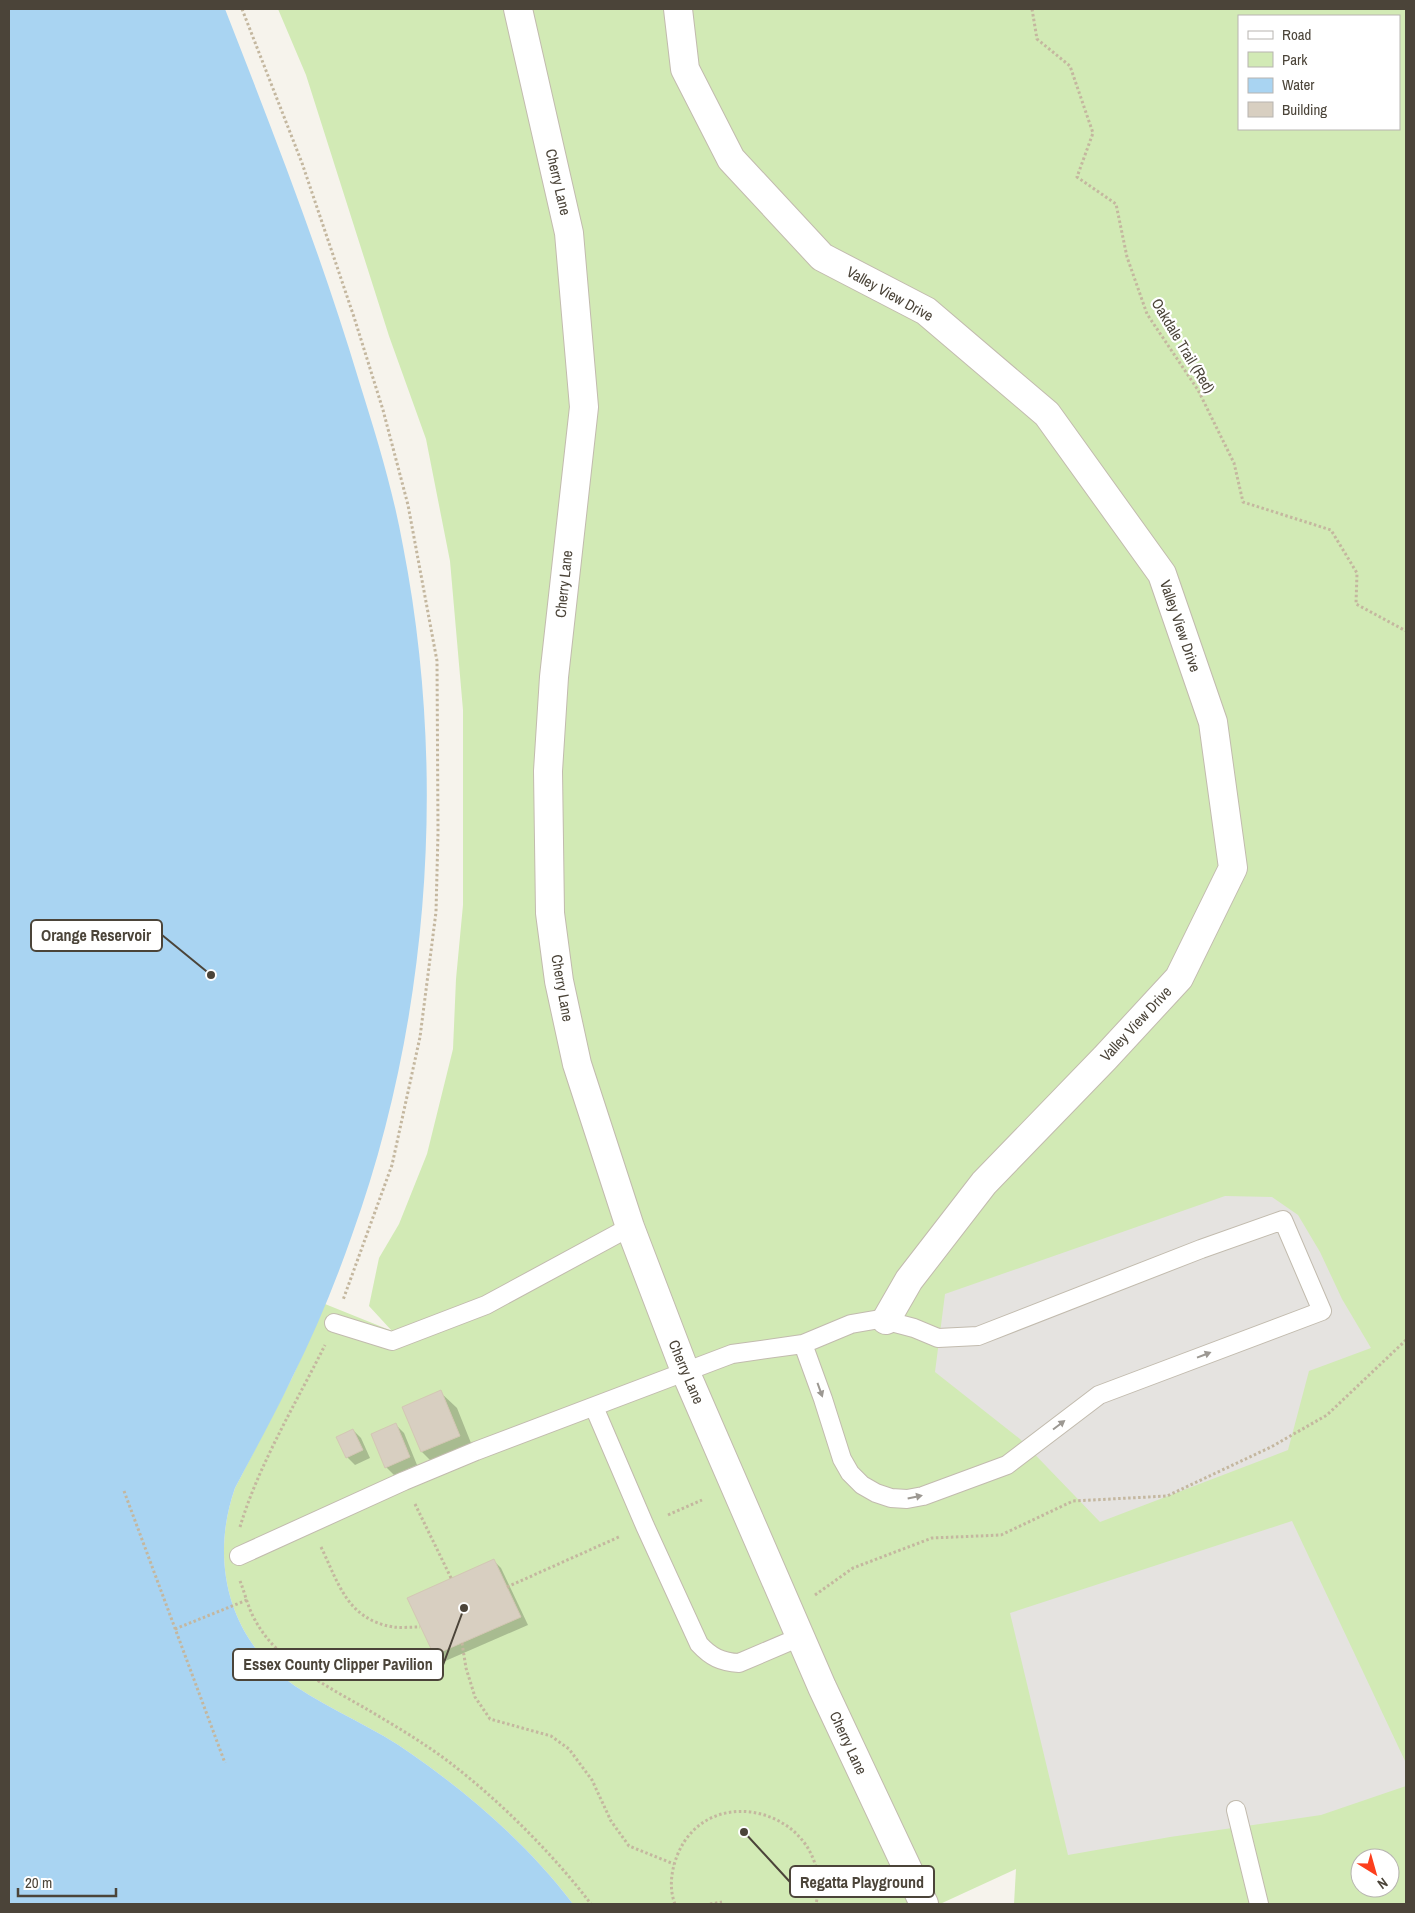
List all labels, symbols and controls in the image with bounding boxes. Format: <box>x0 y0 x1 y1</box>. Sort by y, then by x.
legend <box>1238 15 1400 130</box>
text: Road <box>1282 24 1311 45</box>
text: Park <box>1282 49 1308 70</box>
text: Water <box>1282 74 1314 95</box>
text: Building <box>1282 99 1327 120</box>
street label: Cherry Lane <box>541 147 576 217</box>
street label: Valley View Drive <box>843 261 937 326</box>
street label: Oakdale Trail (Red) <box>1147 294 1220 397</box>
street label: Cherry Lane <box>550 549 577 619</box>
street label: Valley View Drive <box>1155 577 1206 675</box>
callout: Orange Reservoir <box>31 920 162 951</box>
text: Orange Reservoir <box>41 924 152 946</box>
street label: Cherry Lane <box>546 953 579 1023</box>
street label: Valley View Drive <box>1095 981 1176 1066</box>
street label: Cherry Lane <box>664 1337 709 1407</box>
one-way arrow <box>1197 1351 1212 1359</box>
one-way arrow <box>816 1383 824 1398</box>
one-way arrow <box>1052 1420 1066 1430</box>
one-way arrow <box>908 1493 923 1501</box>
callout: Essex County Clipper Pavilion <box>233 1649 443 1680</box>
text: Essex County Clipper Pavilion <box>243 1653 433 1675</box>
street label: Cherry Lane <box>825 1708 872 1778</box>
north arrow <box>1350 1848 1400 1898</box>
scale bar <box>18 1866 115 1898</box>
callout: Regatta Playground <box>790 1866 934 1897</box>
text: Regatta Playground <box>800 1871 924 1893</box>
text: 20 m <box>25 1872 52 1893</box>
text: N <box>1374 1874 1392 1893</box>

